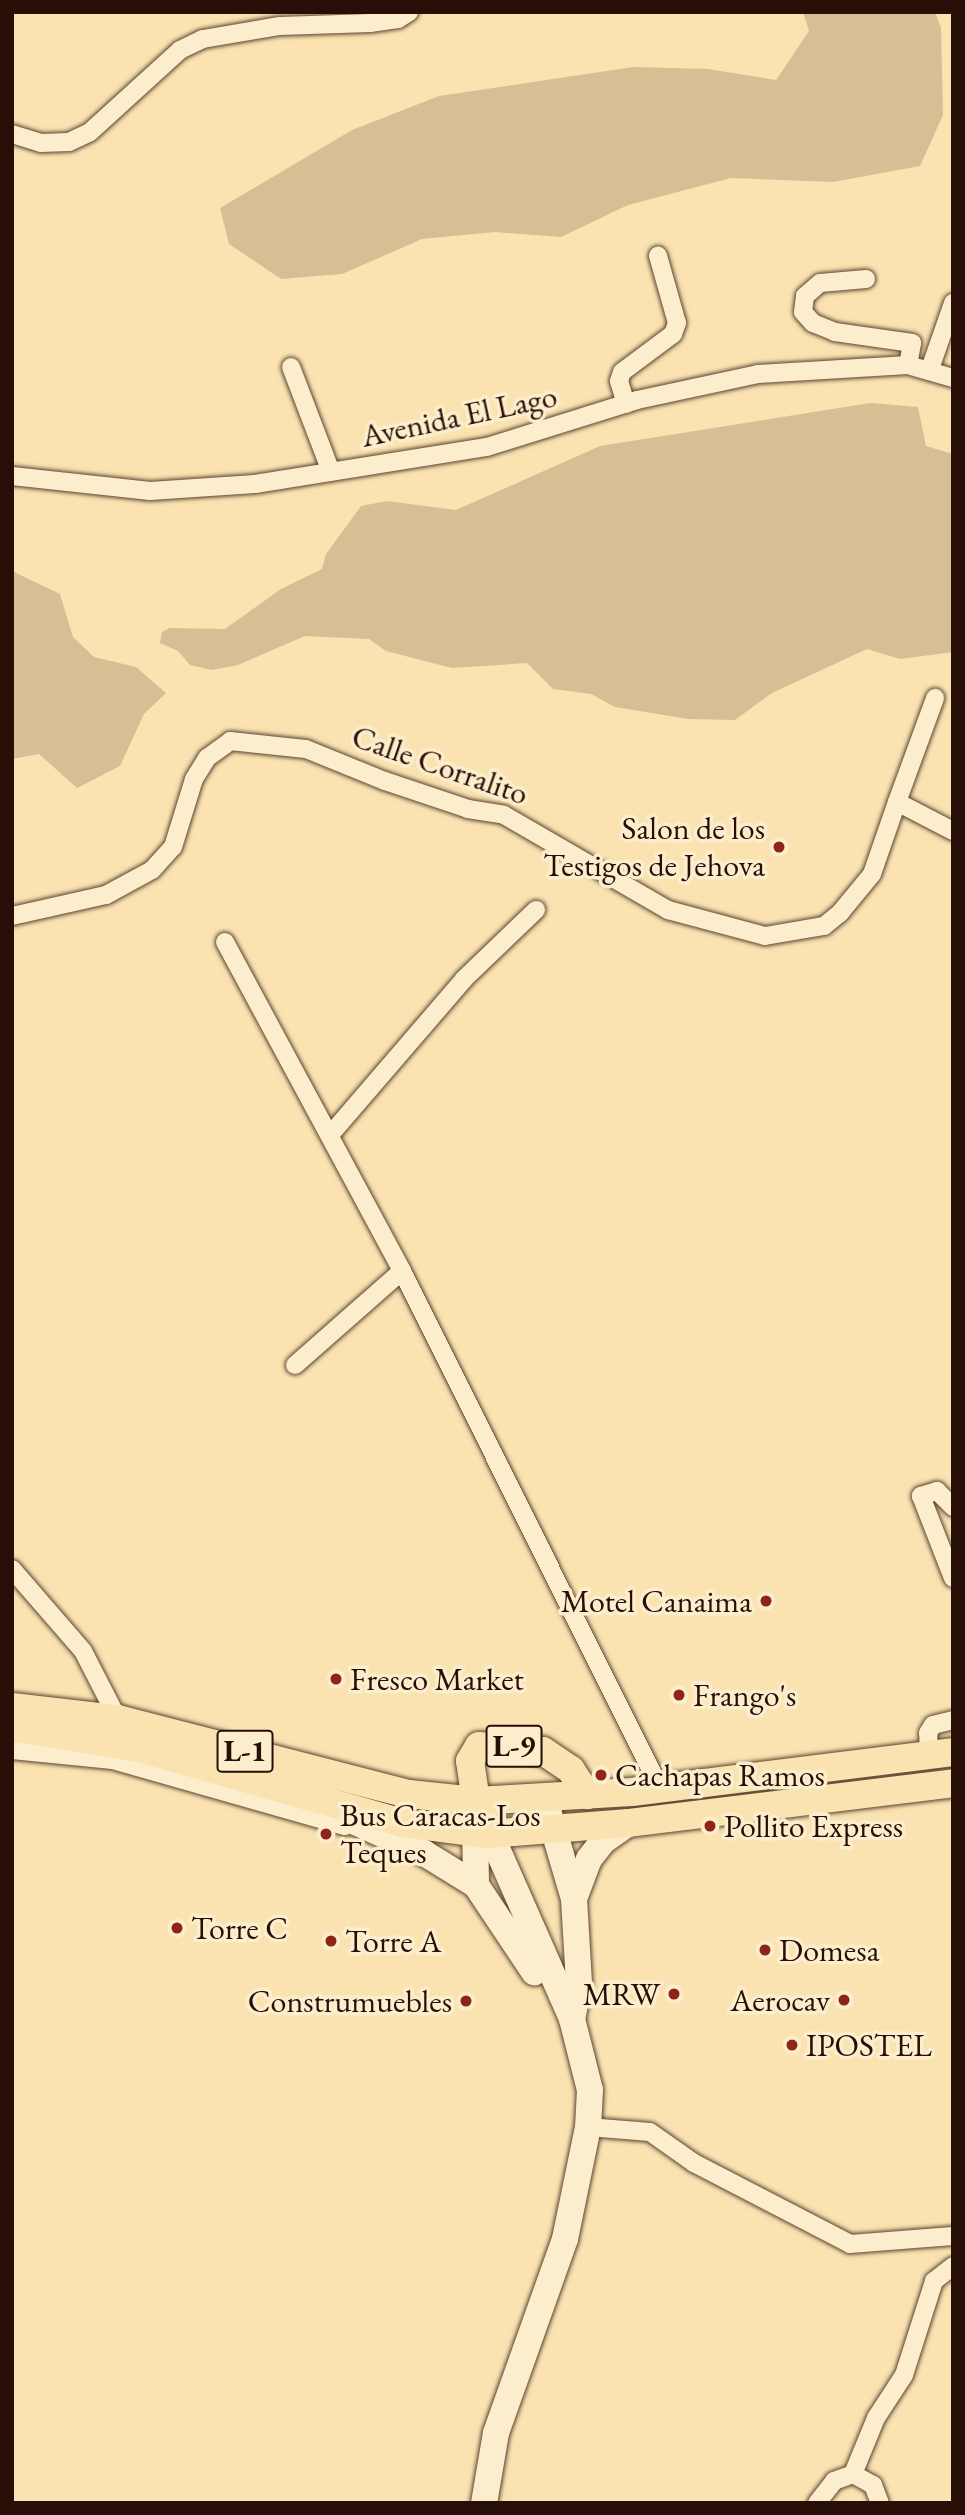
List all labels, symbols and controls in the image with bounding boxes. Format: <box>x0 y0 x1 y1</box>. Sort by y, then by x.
street label: Avenida El Lago <box>358 377 560 455</box>
street label: Calle Corralito <box>347 717 533 813</box>
place label: Salon de los Testigos de Jehova <box>543 810 765 885</box>
marker: Salon de los Testigos de Jehova <box>771 839 787 855</box>
place label: Motel Canaima <box>561 1582 752 1620</box>
marker: Motel Canaima <box>758 1593 774 1609</box>
place label: Fresco Market <box>350 1660 524 1698</box>
marker: Fresco Market <box>328 1671 344 1687</box>
place label: Frango's <box>693 1676 796 1714</box>
marker: Frango's <box>671 1687 687 1703</box>
road number: L-9 <box>484 1720 544 1772</box>
road number: L-1 <box>215 1724 275 1778</box>
place label: Cachapas Ramos <box>615 1756 825 1794</box>
marker: Cachapas Ramos <box>593 1767 609 1783</box>
place label: Bus Caracas-Los Teques <box>340 1797 541 1872</box>
place label: Pollito Express <box>724 1807 903 1845</box>
marker: Pollito Express <box>702 1818 718 1834</box>
marker: Bus Caracas-Los Teques <box>318 1826 334 1842</box>
place label: Torre C <box>191 1909 288 1947</box>
marker: Torre C <box>169 1920 185 1936</box>
place label: Torre A <box>345 1922 441 1960</box>
place label: Domesa <box>779 1931 879 1969</box>
marker: Torre A <box>323 1933 339 1949</box>
marker: Domesa <box>757 1942 773 1958</box>
place label: MRW <box>583 1975 660 2013</box>
place label: Aerocav <box>730 1981 830 2019</box>
place label: Construmuebles <box>248 1982 452 2020</box>
marker: MRW <box>666 1986 682 2002</box>
marker: Aerocav <box>836 1992 852 2008</box>
marker: Construmuebles <box>458 1993 474 2009</box>
place label: IPOSTEL <box>806 2026 932 2064</box>
marker: IPOSTEL <box>784 2037 800 2053</box>

